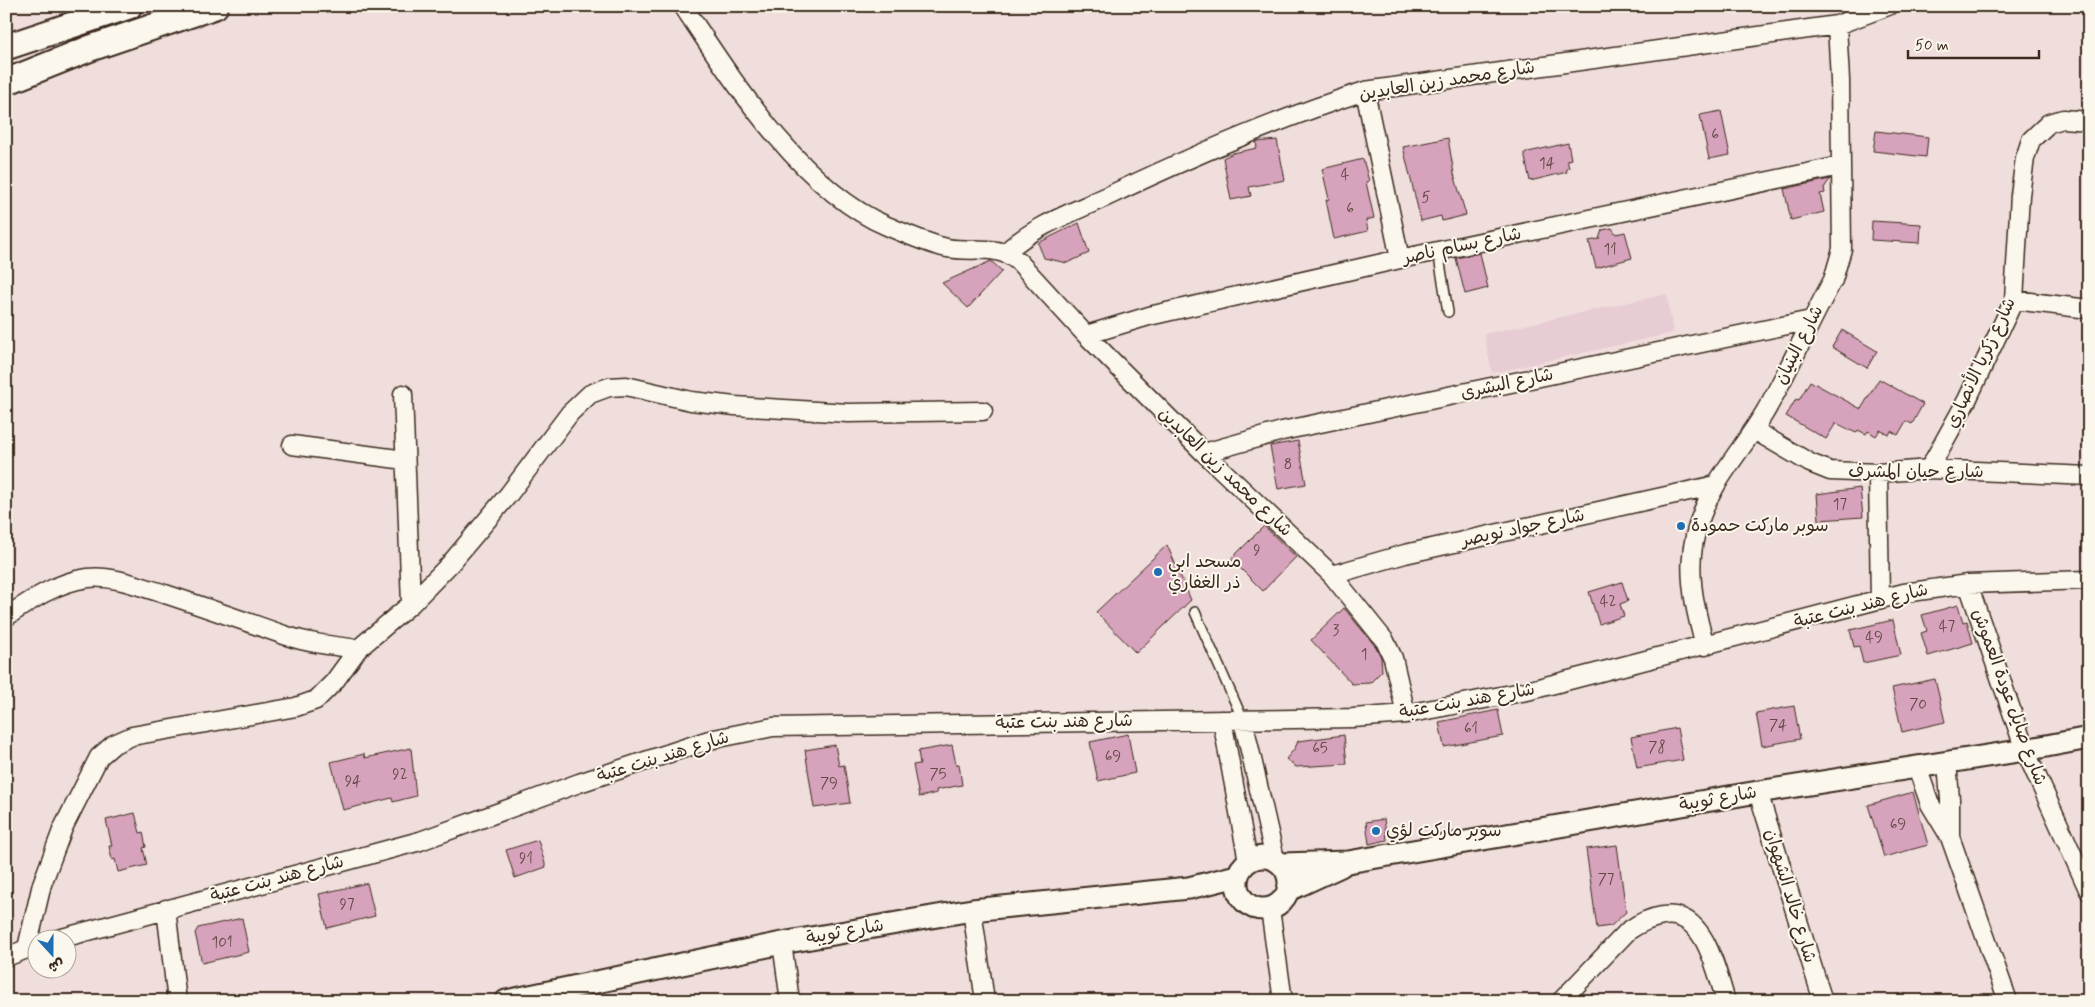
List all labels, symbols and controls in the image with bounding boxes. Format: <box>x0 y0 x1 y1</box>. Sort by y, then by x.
scale bar <box>1908 28 2039 60</box>
text: 50 m <box>1915 36 1949 56</box>
street label: شارع محمد زين العابدين <box>1357 55 1537 107</box>
house number: 6 <box>1711 125 1719 145</box>
house number: 14 <box>1539 154 1555 174</box>
house number: 4 <box>1341 165 1350 185</box>
house number: 5 <box>1421 188 1431 208</box>
house number: 6 <box>1346 199 1354 219</box>
street label: شارع بسام ناصر <box>1398 222 1524 272</box>
house number: 11 <box>1603 240 1617 260</box>
street label: شارع زكريا الأنصاري <box>1939 293 2022 432</box>
street label: شارع البنيان <box>1769 301 1829 389</box>
street label: شارع البشرى <box>1458 362 1556 406</box>
street label: شارع محمد زين العابدين <box>1153 402 1297 542</box>
house number: 8 <box>1284 455 1292 475</box>
street label: شارع حيان المشرف <box>1848 460 1984 484</box>
house number: 17 <box>1833 495 1848 515</box>
street label: شارع جواد نويصر <box>1457 503 1587 553</box>
place label: سوبر ماركت حمودة <box>1691 514 1829 538</box>
marker: سوبر ماركت حمودة <box>1675 520 1687 532</box>
house number: 9 <box>1253 541 1261 561</box>
place label: مسحد ابي ذر الغفاري <box>1168 550 1241 595</box>
marker: مسحد ابي ذر الغفاري <box>1152 566 1164 578</box>
street label: شارع هند بنت عتبة <box>1791 578 1931 634</box>
house number: 42 <box>1600 592 1616 612</box>
street label: شارع صايل عودة العموش <box>1966 605 2052 789</box>
house number: 47 <box>1939 617 1956 637</box>
house number: 3 <box>1333 621 1340 641</box>
house number: 49 <box>1865 628 1883 648</box>
house number: 1 <box>1361 645 1367 665</box>
street label: شارع هند بنت عتبة <box>1397 677 1537 725</box>
house number: 70 <box>1909 695 1927 715</box>
street label: شارع هند بنت عتبة <box>995 709 1133 735</box>
house number: 74 <box>1769 716 1787 736</box>
house number: 61 <box>1464 719 1478 739</box>
street label: شارع هند بنت عتبة <box>594 725 732 789</box>
house number: 78 <box>1648 738 1666 758</box>
house number: 65 <box>1312 739 1328 759</box>
house number: 69 <box>1105 747 1121 767</box>
house number: 92 <box>392 765 408 785</box>
house number: 75 <box>929 765 947 785</box>
house number: 94 <box>345 772 361 792</box>
house number: 79 <box>820 774 838 794</box>
street label: شارع ثويبة <box>1677 780 1759 818</box>
house number: 69 <box>1890 815 1906 835</box>
place label: سوبر ماركت لؤي <box>1386 819 1502 843</box>
marker: سوبر ماركت لؤي <box>1370 825 1382 837</box>
street label: شارع خالد الشهوان <box>1758 826 1822 966</box>
house number: 91 <box>519 849 533 869</box>
street label: شارع هند بنت عتبة <box>208 850 346 908</box>
house number: 77 <box>1598 870 1615 890</box>
house number: 97 <box>340 895 355 915</box>
street label: شارع ثويبة <box>804 913 886 951</box>
north arrow <box>28 930 78 980</box>
house number: 101 <box>211 933 233 953</box>
text: ش <box>46 954 67 976</box>

